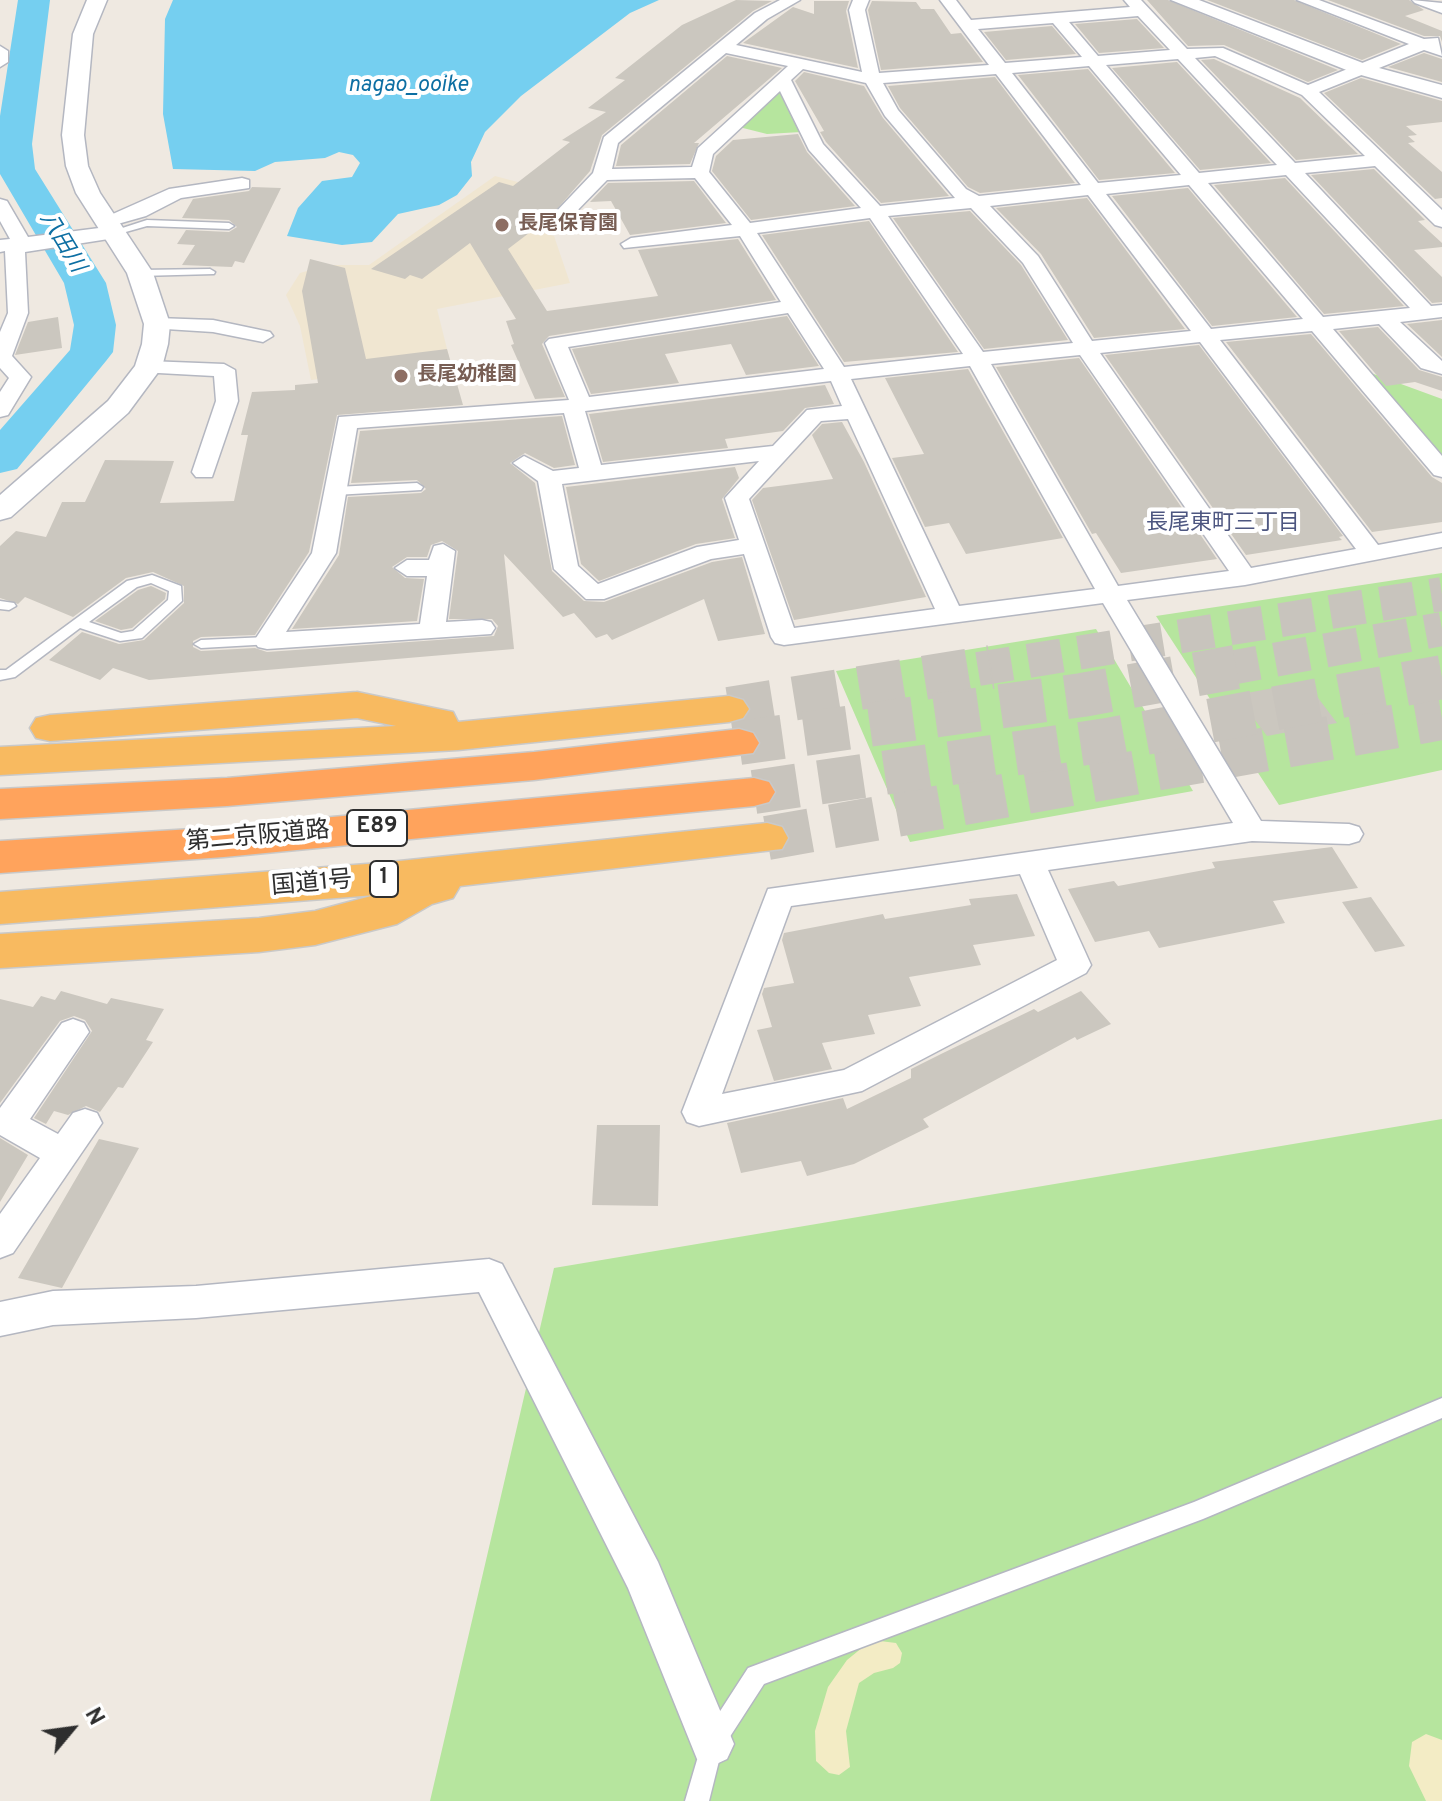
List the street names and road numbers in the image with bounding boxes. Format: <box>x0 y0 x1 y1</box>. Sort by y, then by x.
road number: E89 <box>347 810 407 846</box>
street label: 第二京阪道路 <box>185 817 331 859</box>
road number: 1 <box>370 861 398 897</box>
street label: 国道1号 <box>270 867 354 903</box>

